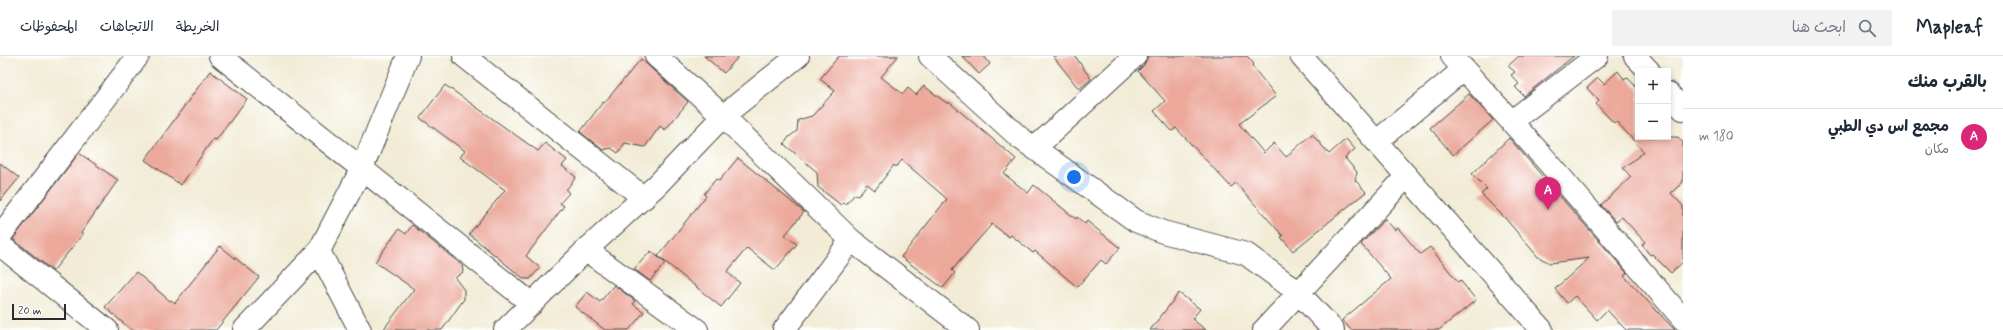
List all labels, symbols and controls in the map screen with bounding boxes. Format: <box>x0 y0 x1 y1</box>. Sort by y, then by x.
search box <box>1612 10 1892 46</box>
text: Mapleaf <box>1916 15 1983 40</box>
icon: search <box>1856 17 1878 39</box>
text: المحفوظات <box>20 18 78 36</box>
text: الاتجاهات <box>100 18 154 36</box>
text: الخريطة <box>176 18 219 36</box>
text: ابحث هنا <box>1792 18 1846 38</box>
map controls <box>1635 68 1671 140</box>
button: + <box>1635 68 1671 104</box>
text: بالقرب منك <box>1908 71 1987 93</box>
button: − <box>1635 104 1671 140</box>
text: مجمع اس دي الطبي <box>1828 117 1949 137</box>
text: 180 m <box>1699 128 1734 145</box>
text: A <box>1970 128 1978 145</box>
text: مكان <box>1925 141 1949 158</box>
your location <box>1064 167 1084 187</box>
pin: A <box>1535 177 1561 210</box>
scale bar <box>12 302 66 321</box>
text: 20 m <box>18 304 41 318</box>

